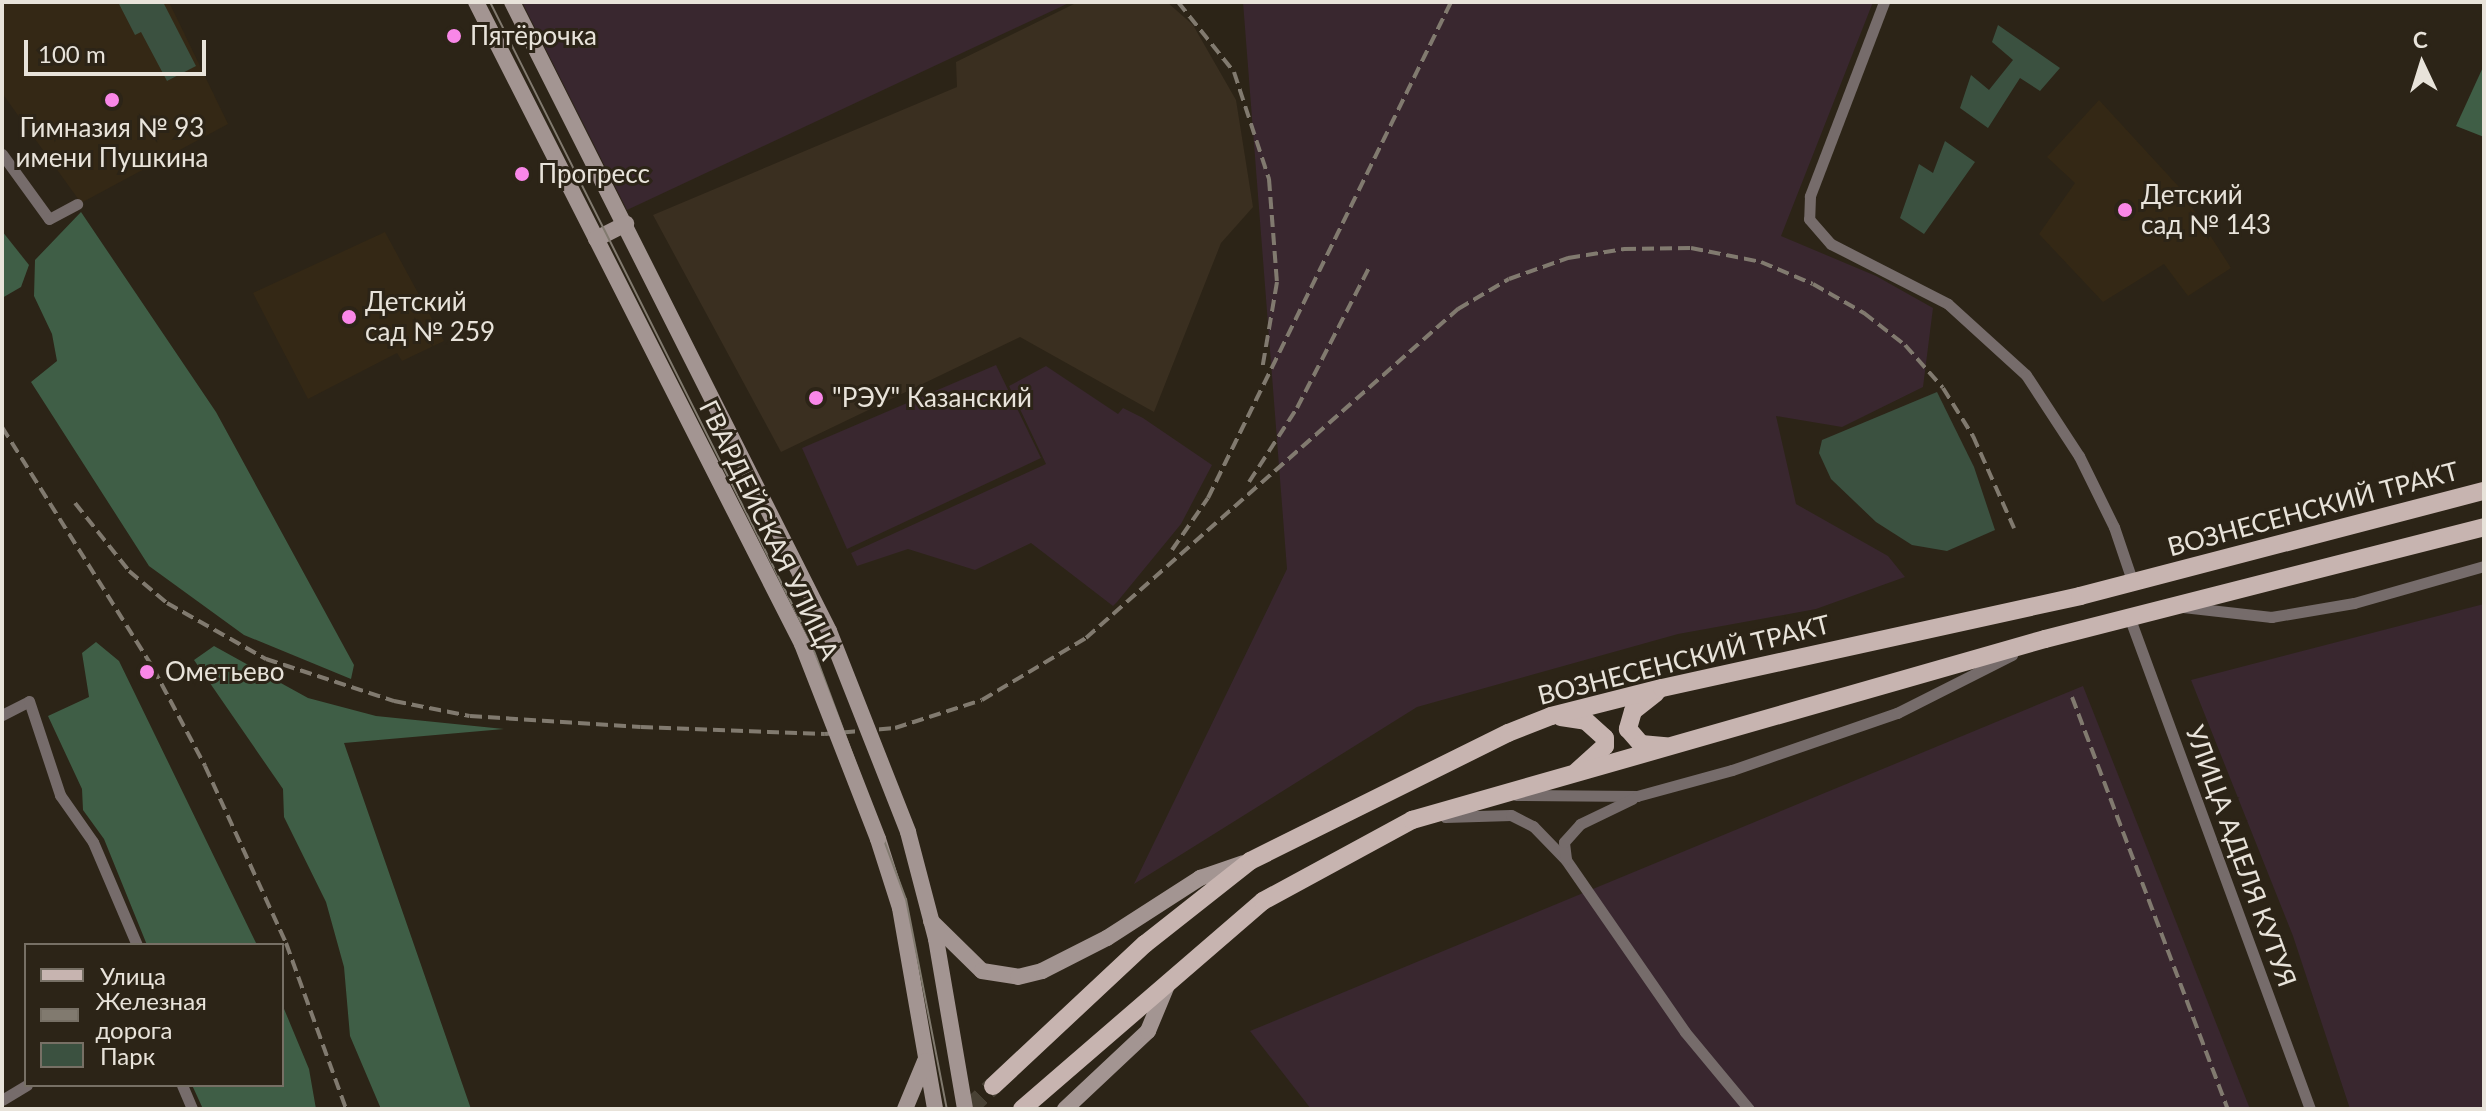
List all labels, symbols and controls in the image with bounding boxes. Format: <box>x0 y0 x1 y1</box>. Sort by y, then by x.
place label: Пятёрочка <box>470 20 597 52</box>
scale bar <box>28 24 210 74</box>
north arrow <box>2382 24 2462 104</box>
text: С <box>2412 26 2428 54</box>
marker: Пятёрочка <box>445 27 463 45</box>
text: 100 m <box>38 39 106 68</box>
marker: Гимназия № 93 имени Пушкина <box>103 91 121 109</box>
place label: Гимназия № 93 имени Пушкина <box>16 112 208 174</box>
place label: Прогресс <box>538 158 650 190</box>
marker: Прогресс <box>513 165 531 183</box>
place label: Детский сад № 143 <box>2141 179 2271 240</box>
marker: Детский сад № 143 <box>2116 201 2134 219</box>
place label: Детский сад № 259 <box>365 286 495 348</box>
marker: Детский сад № 259 <box>340 308 358 326</box>
place label: "РЭУ" Казанский <box>832 382 1032 414</box>
marker: "РЭУ" Казанский <box>807 389 825 407</box>
street label: ГВАРДЕЙСКАЯ УЛИЦА <box>693 395 845 665</box>
street label: ВОЗНЕСЕНСКИЙ ТРАКТ <box>2164 455 2462 563</box>
street label: ВОЗНЕСЕНСКИЙ ТРАКТ <box>1535 609 1833 711</box>
place label: Ометьево <box>165 656 284 688</box>
marker: Ометьево <box>136 661 158 683</box>
street label: УЛИЦА АДЕЛЯ КУТУЯ <box>2179 721 2303 991</box>
legend <box>24 943 284 1087</box>
text: Улица <box>100 961 166 990</box>
text: Железная дорога <box>95 986 207 1044</box>
text: Парк <box>100 1041 155 1070</box>

